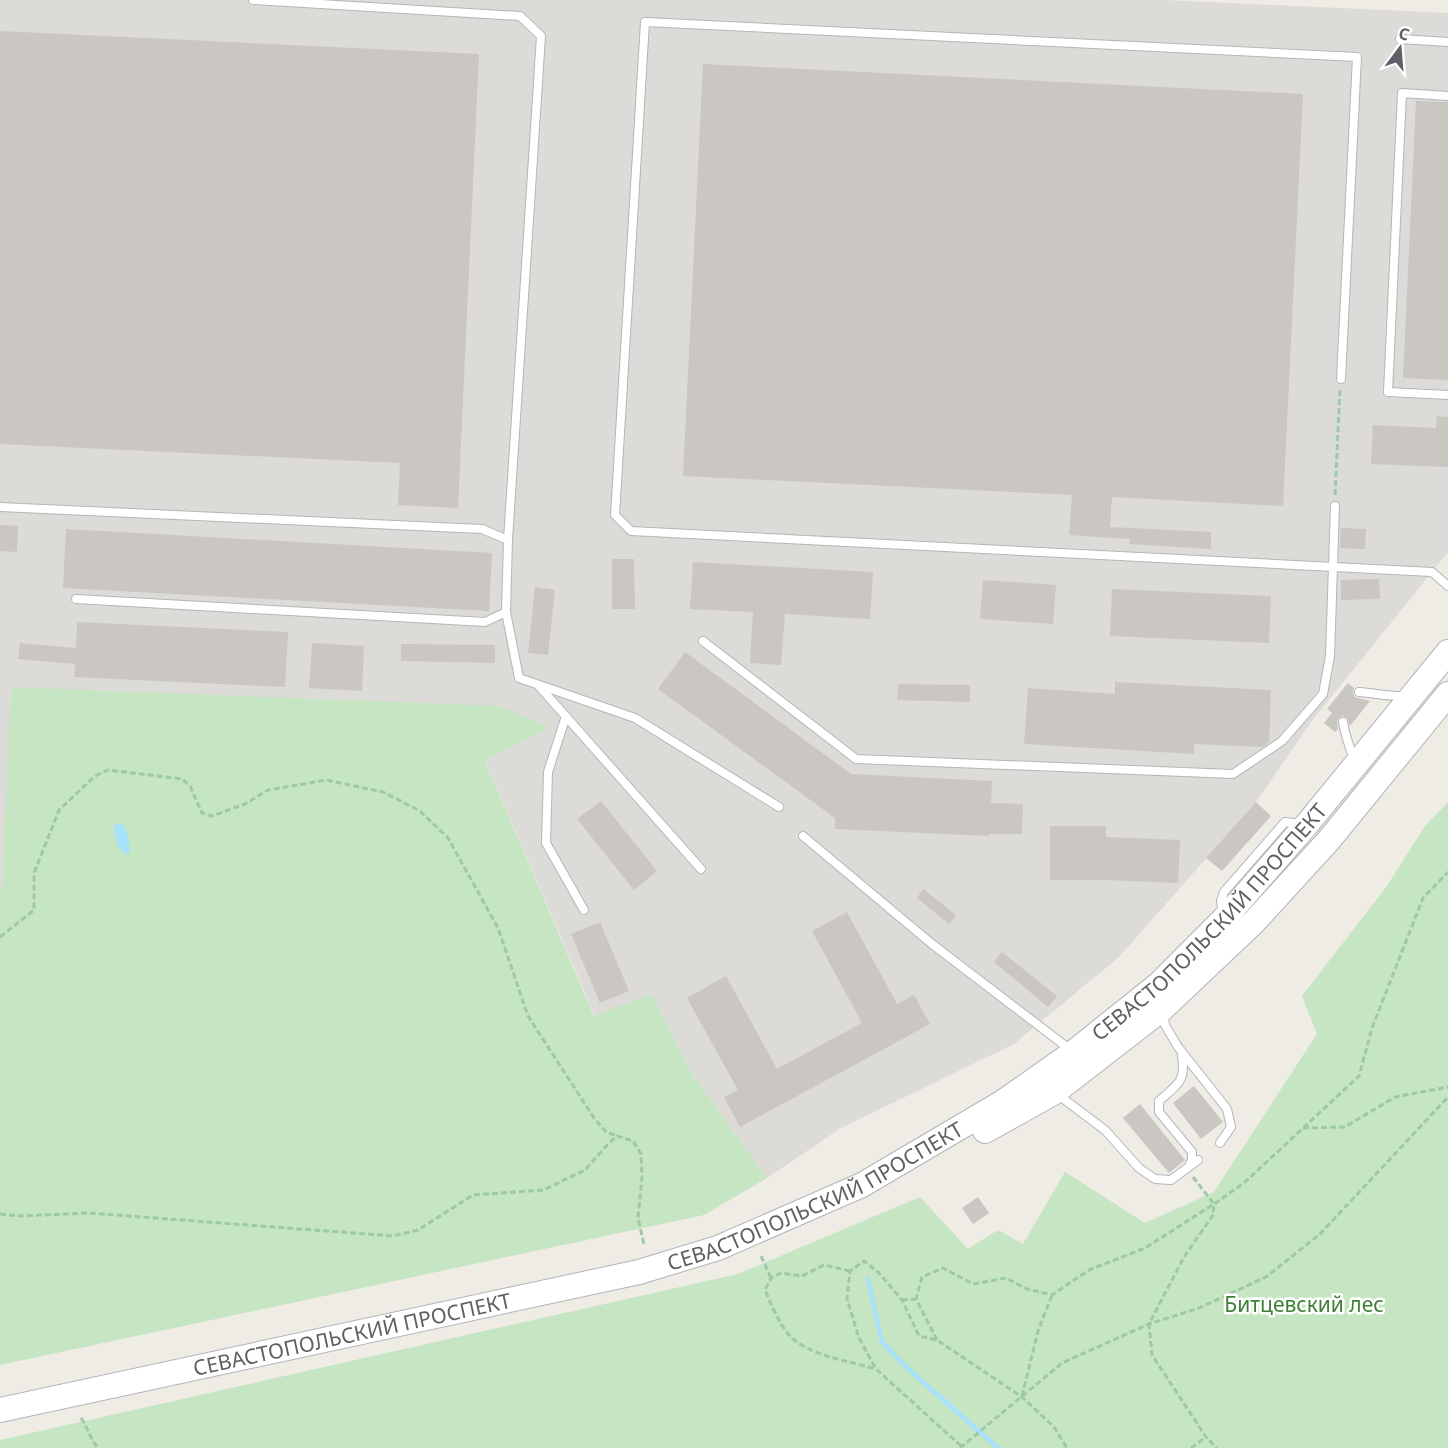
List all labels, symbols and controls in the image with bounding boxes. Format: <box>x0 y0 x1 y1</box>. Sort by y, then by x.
north arrow <box>1370 18 1430 78</box>
text: С <box>1396 22 1412 46</box>
street label: СЕВАСТОПОЛЬСКИЙ ПРОСПЕКТ <box>1085 797 1333 1047</box>
street label: СЕВАСТОПОЛЬСКИЙ ПРОСПЕКТ <box>664 1115 968 1277</box>
street label: СЕВАСТОПОЛЬСКИЙ ПРОСПЕКТ <box>190 1286 514 1382</box>
park label: Битцевский лес <box>1224 1290 1384 1318</box>

